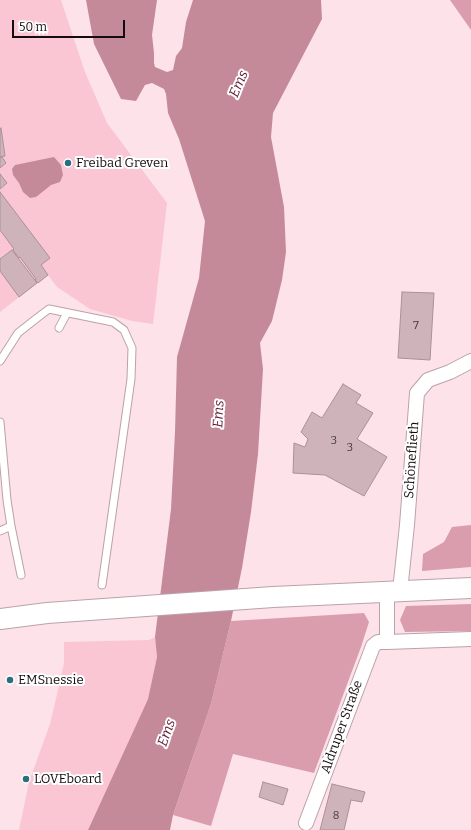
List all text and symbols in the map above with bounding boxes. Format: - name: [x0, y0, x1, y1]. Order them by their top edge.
- scale bar: [14, 12, 127, 38]
- text: 50 m: [19, 20, 47, 34]
- water label: Ems: [226, 68, 252, 100]
- place label: Freibad Greven: [76, 155, 168, 171]
- marker: Freibad Greven: [63, 158, 73, 168]
- house number: 7: [413, 319, 419, 333]
- water label: Ems: [210, 400, 228, 428]
- street label: Schöneflieth: [402, 421, 422, 499]
- house number: 3: [331, 434, 337, 448]
- house number: 3: [347, 441, 353, 455]
- place label: EMSnessie: [18, 672, 84, 688]
- marker: EMSnessie: [5, 675, 15, 685]
- street label: Aldruper Straße: [318, 678, 366, 776]
- water label: Ems: [154, 717, 180, 749]
- place label: LOVEboard: [34, 771, 102, 787]
- marker: LOVEboard: [21, 774, 31, 784]
- house number: 8: [333, 809, 339, 823]

